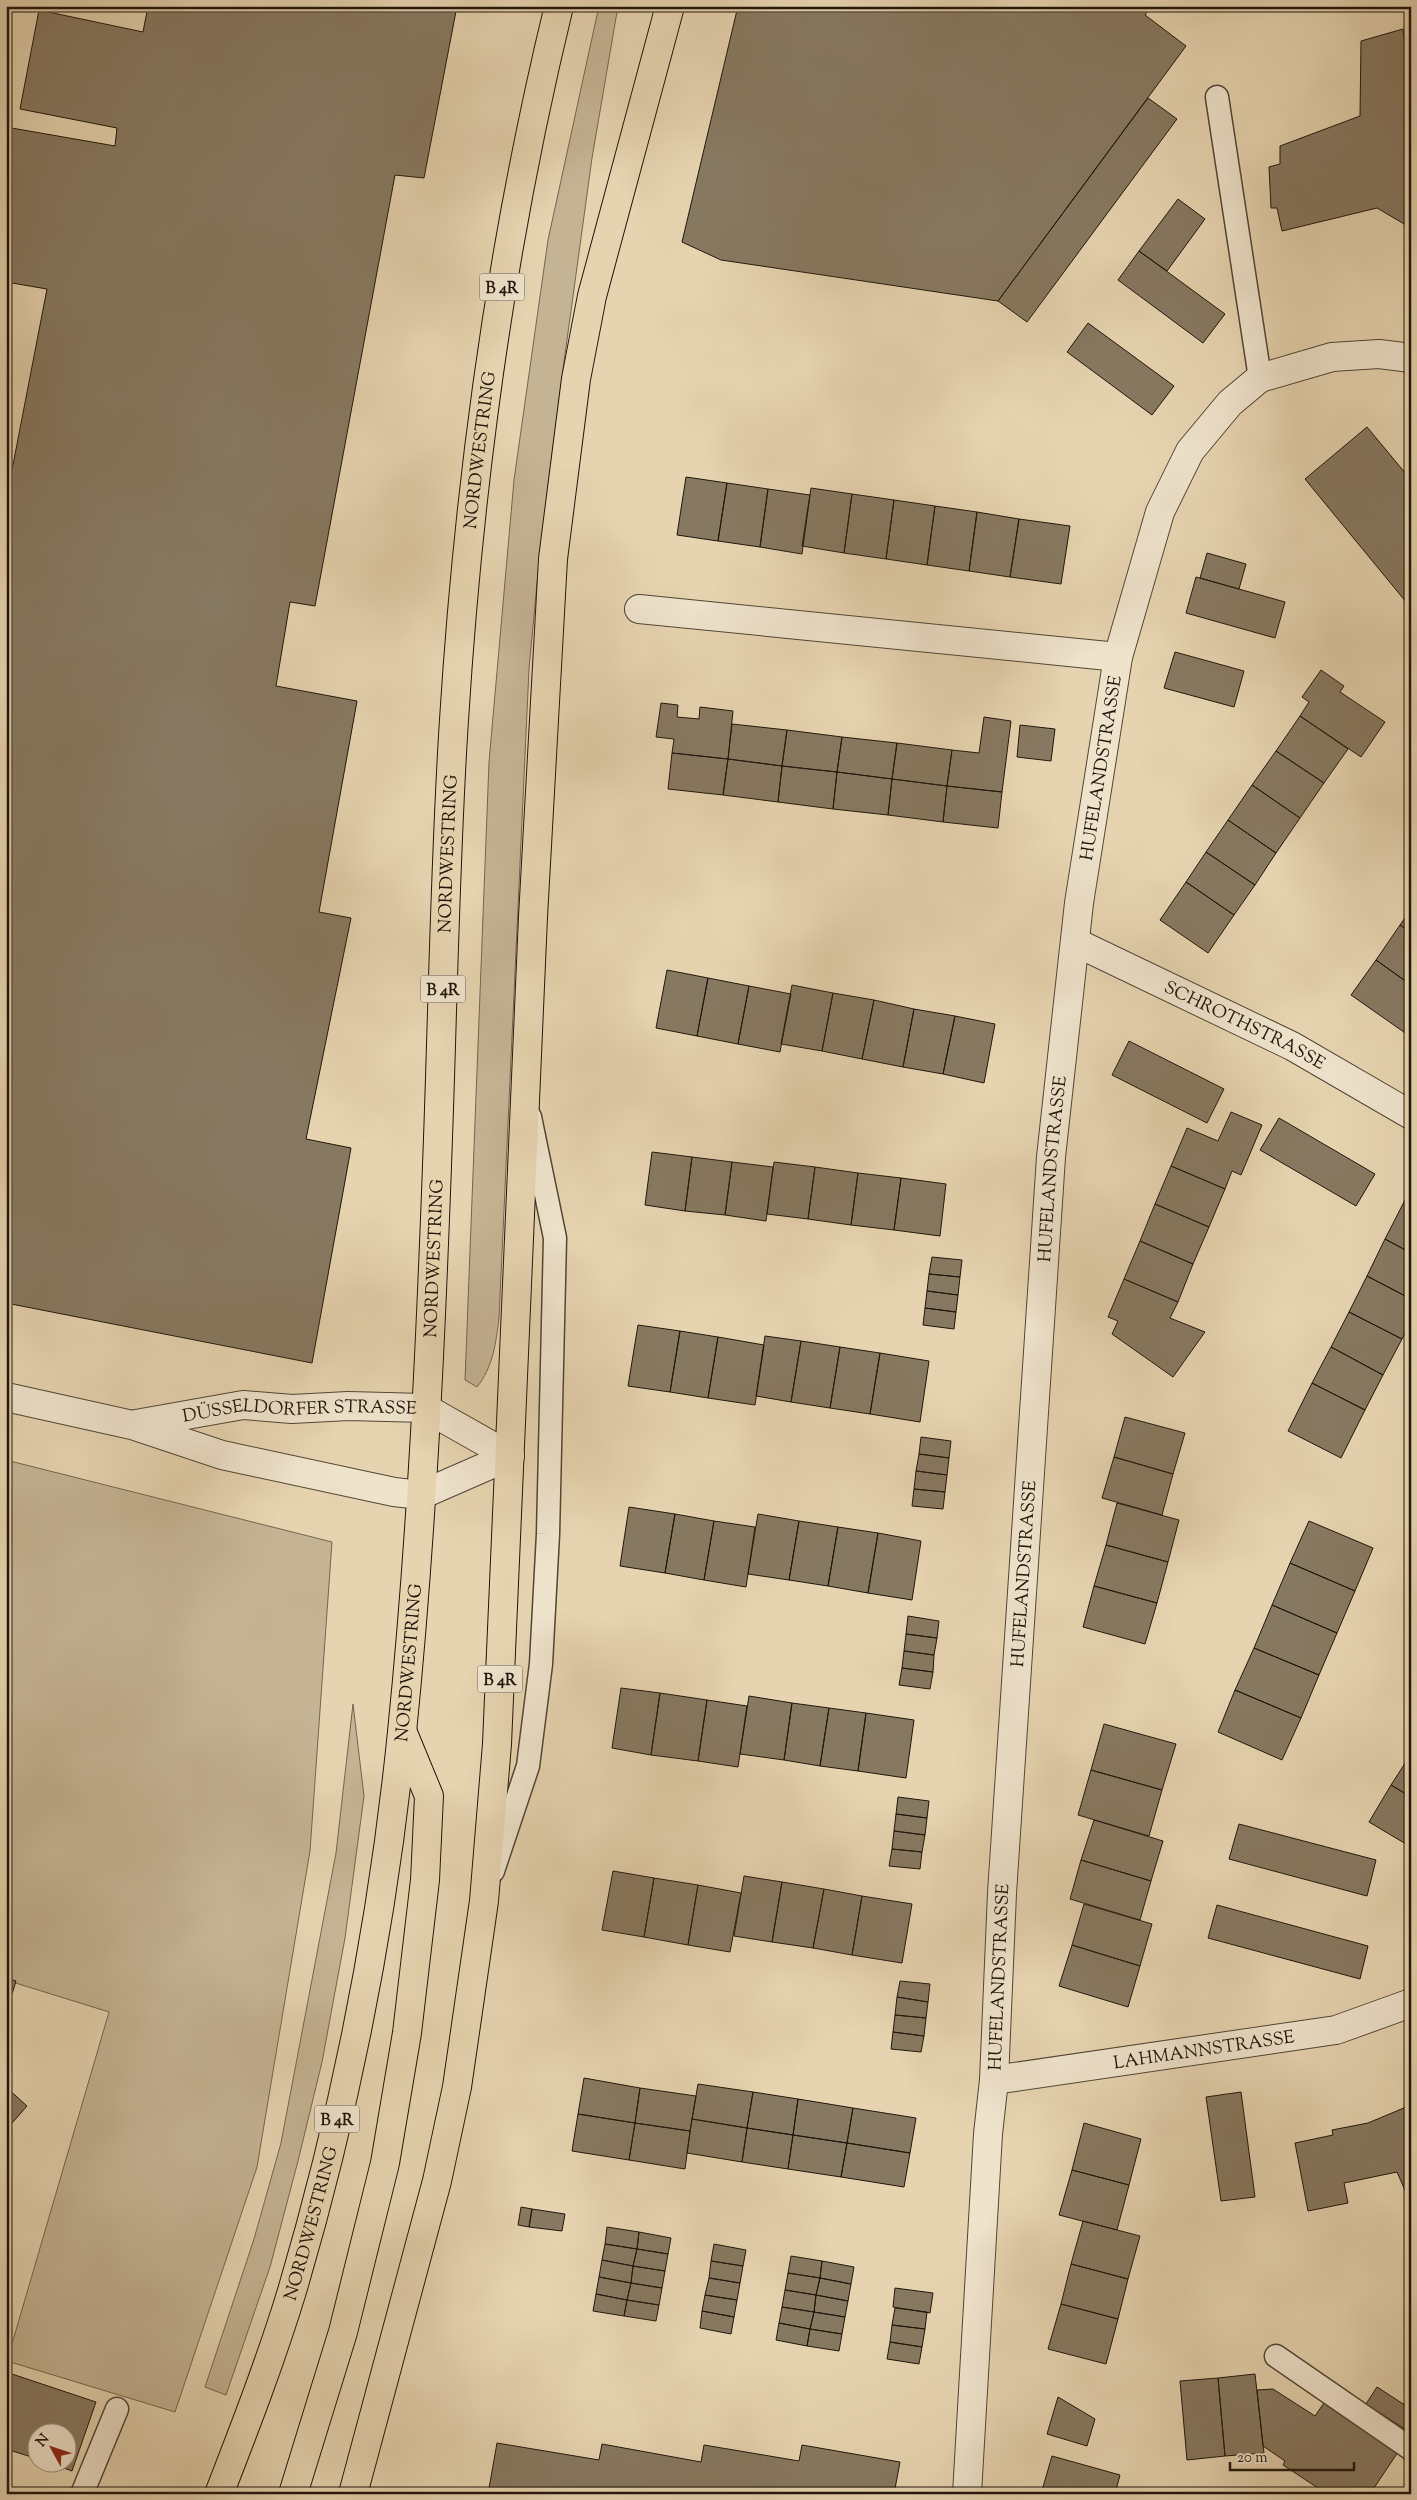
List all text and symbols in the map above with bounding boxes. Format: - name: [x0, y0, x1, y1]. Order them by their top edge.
- road number: B 4R: [480, 274, 524, 300]
- street label: NORDWESTRING: [459, 370, 504, 530]
- street label: HUFELANDSTRASSE: [1075, 674, 1130, 863]
- street label: NORDWESTRING: [433, 774, 466, 933]
- street label: SCHROTHSTRASSE: [1159, 975, 1330, 1078]
- road number: B 4R: [420, 976, 466, 1002]
- street label: HUFELANDSTRASSE: [1033, 1074, 1075, 1263]
- street label: NORDWESTRING: [419, 1178, 452, 1338]
- street label: DÜSSELDORFER STRASSE: [181, 1394, 417, 1430]
- street label: HUFELANDSTRASSE: [1006, 1480, 1044, 1668]
- street label: NORDWESTRING: [390, 1582, 430, 1743]
- road number: B 4R: [478, 1666, 522, 1692]
- street label: HUFELANDSTRASSE: [983, 1883, 1018, 2071]
- street label: LAHMANNSTRASSE: [1112, 2025, 1296, 2077]
- road number: B 4R: [314, 2106, 360, 2132]
- street label: NORDWESTRING: [279, 2144, 346, 2304]
- north arrow: [28, 2422, 78, 2472]
- text: N: [32, 2430, 55, 2452]
- scale bar: [1230, 2440, 1353, 2472]
- text: 20 m: [1237, 2448, 1268, 2469]

